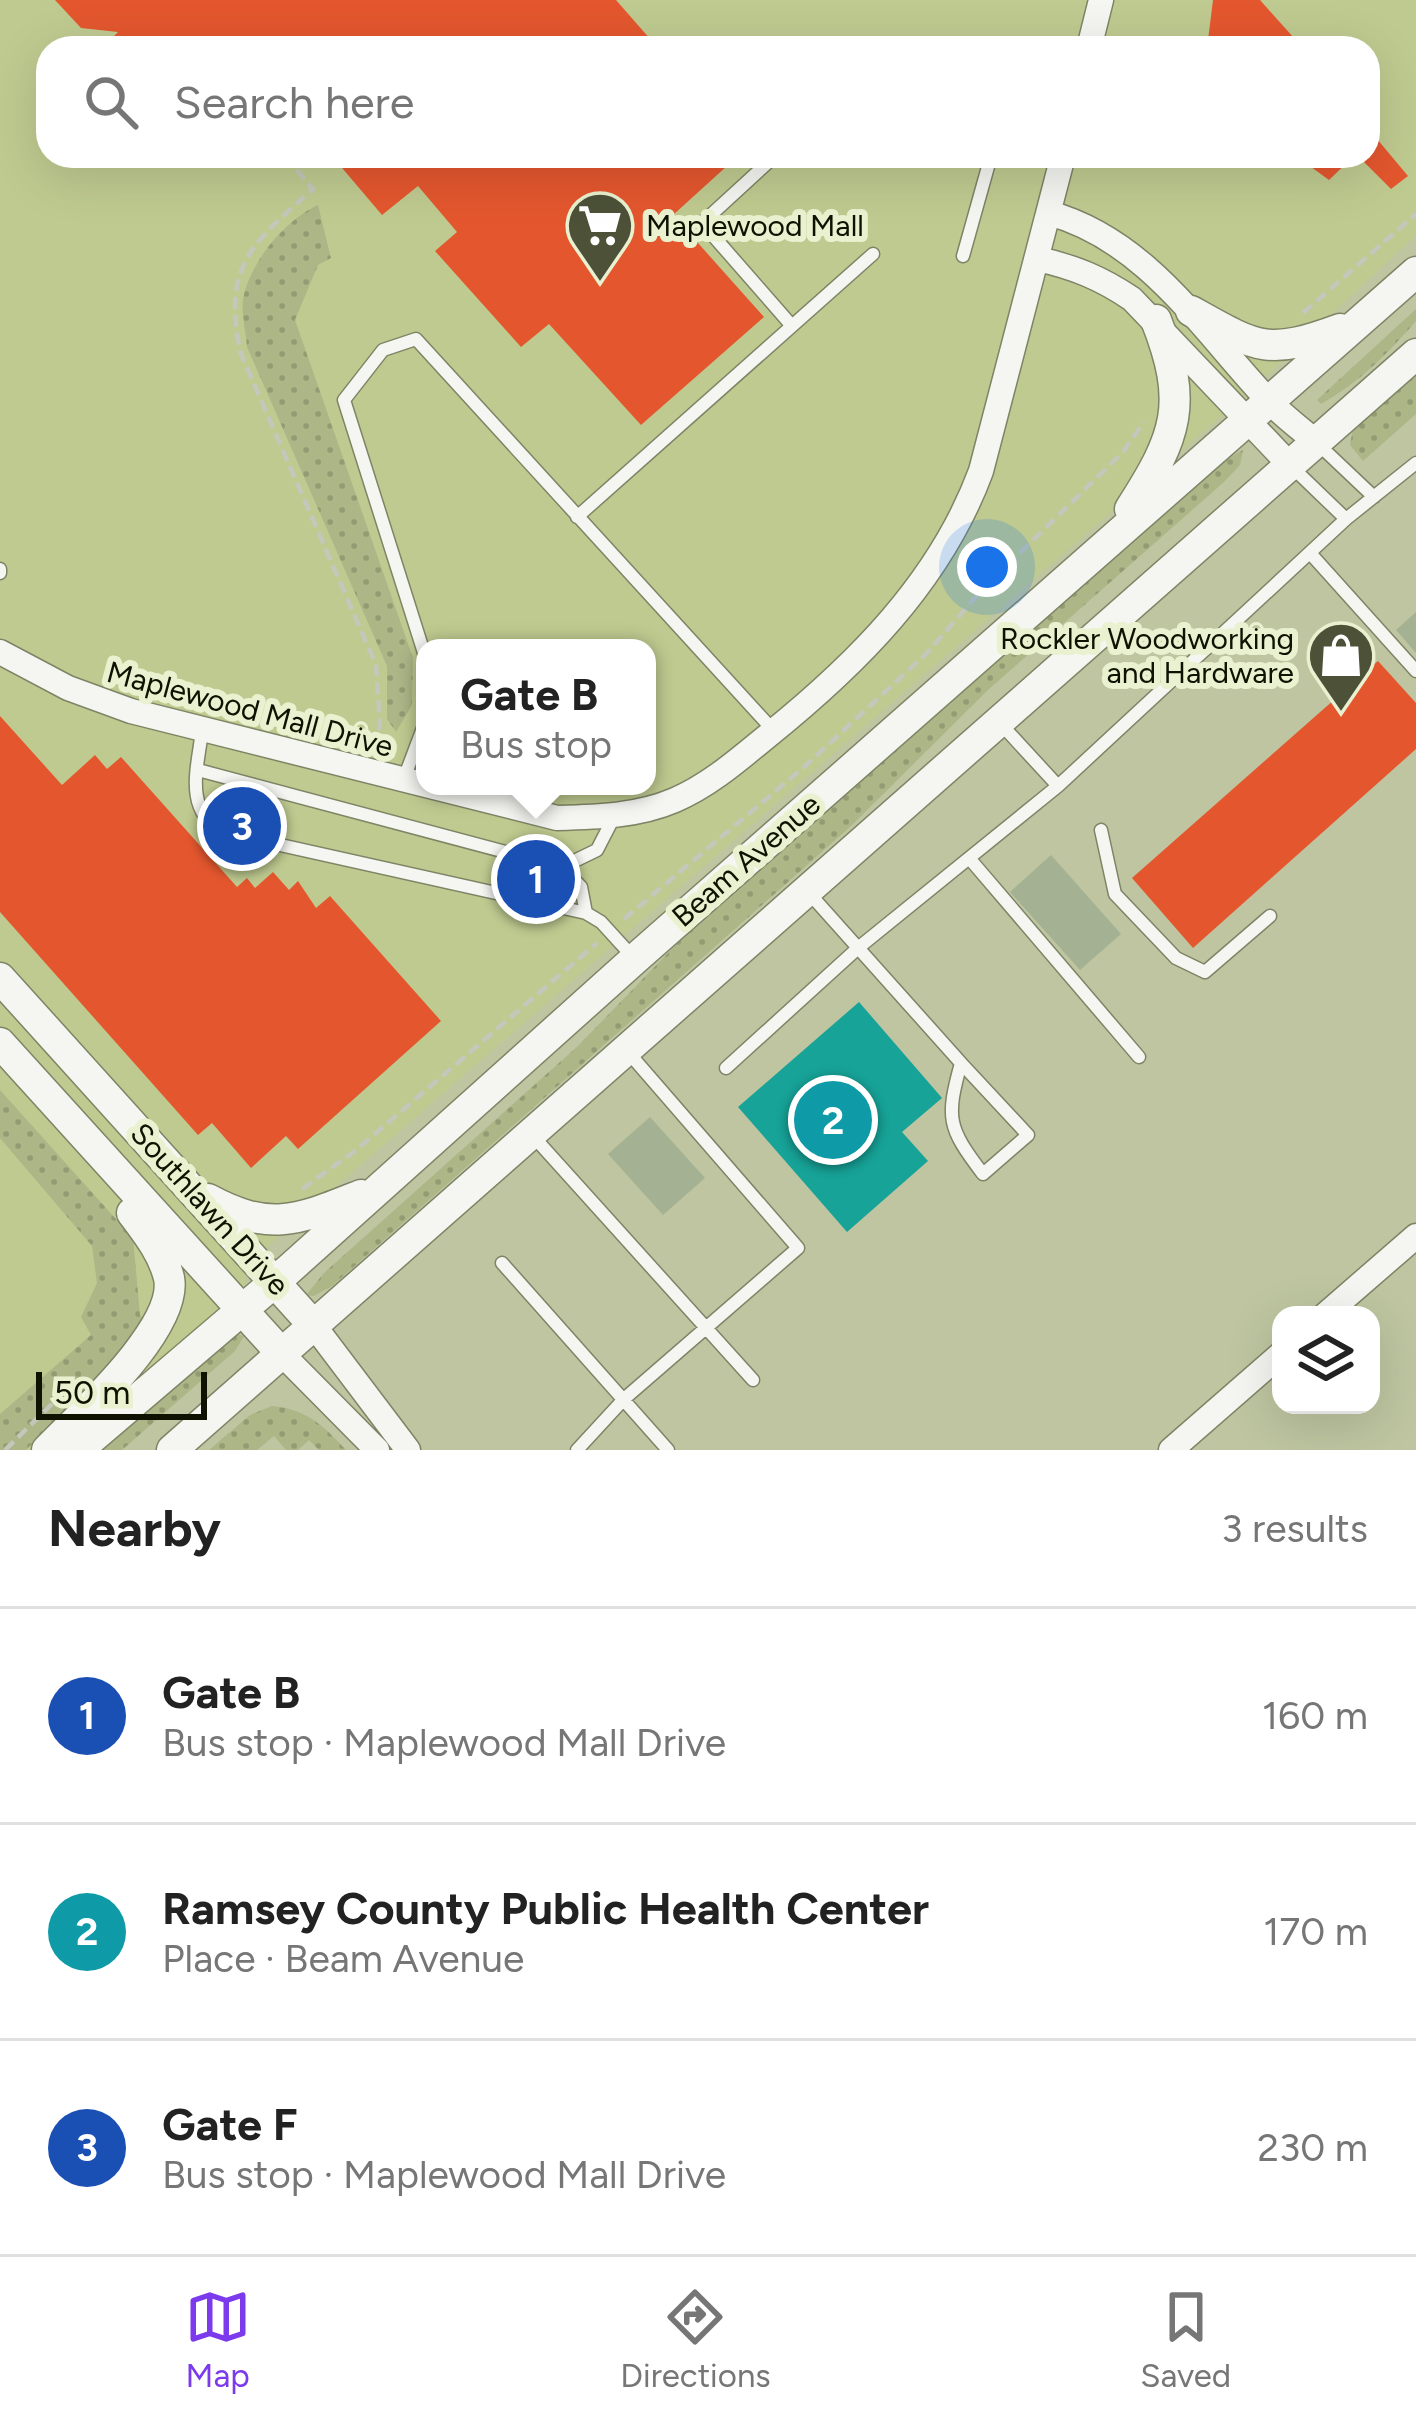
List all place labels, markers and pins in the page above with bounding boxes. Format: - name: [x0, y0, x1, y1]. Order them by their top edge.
- supermarket icon: Maplewood Mall: [565, 190, 635, 284]
- place label: Maplewood Mall: [646, 207, 864, 244]
- place label: Rockler Woodworking and Hardware: [1000, 620, 1294, 691]
- shop icon: Rockler Woodworking and Hardware: [1306, 620, 1376, 714]
- pin: 3: [203, 781, 281, 871]
- pin: 1: [497, 834, 575, 924]
- pin: 2: [794, 1075, 872, 1165]

